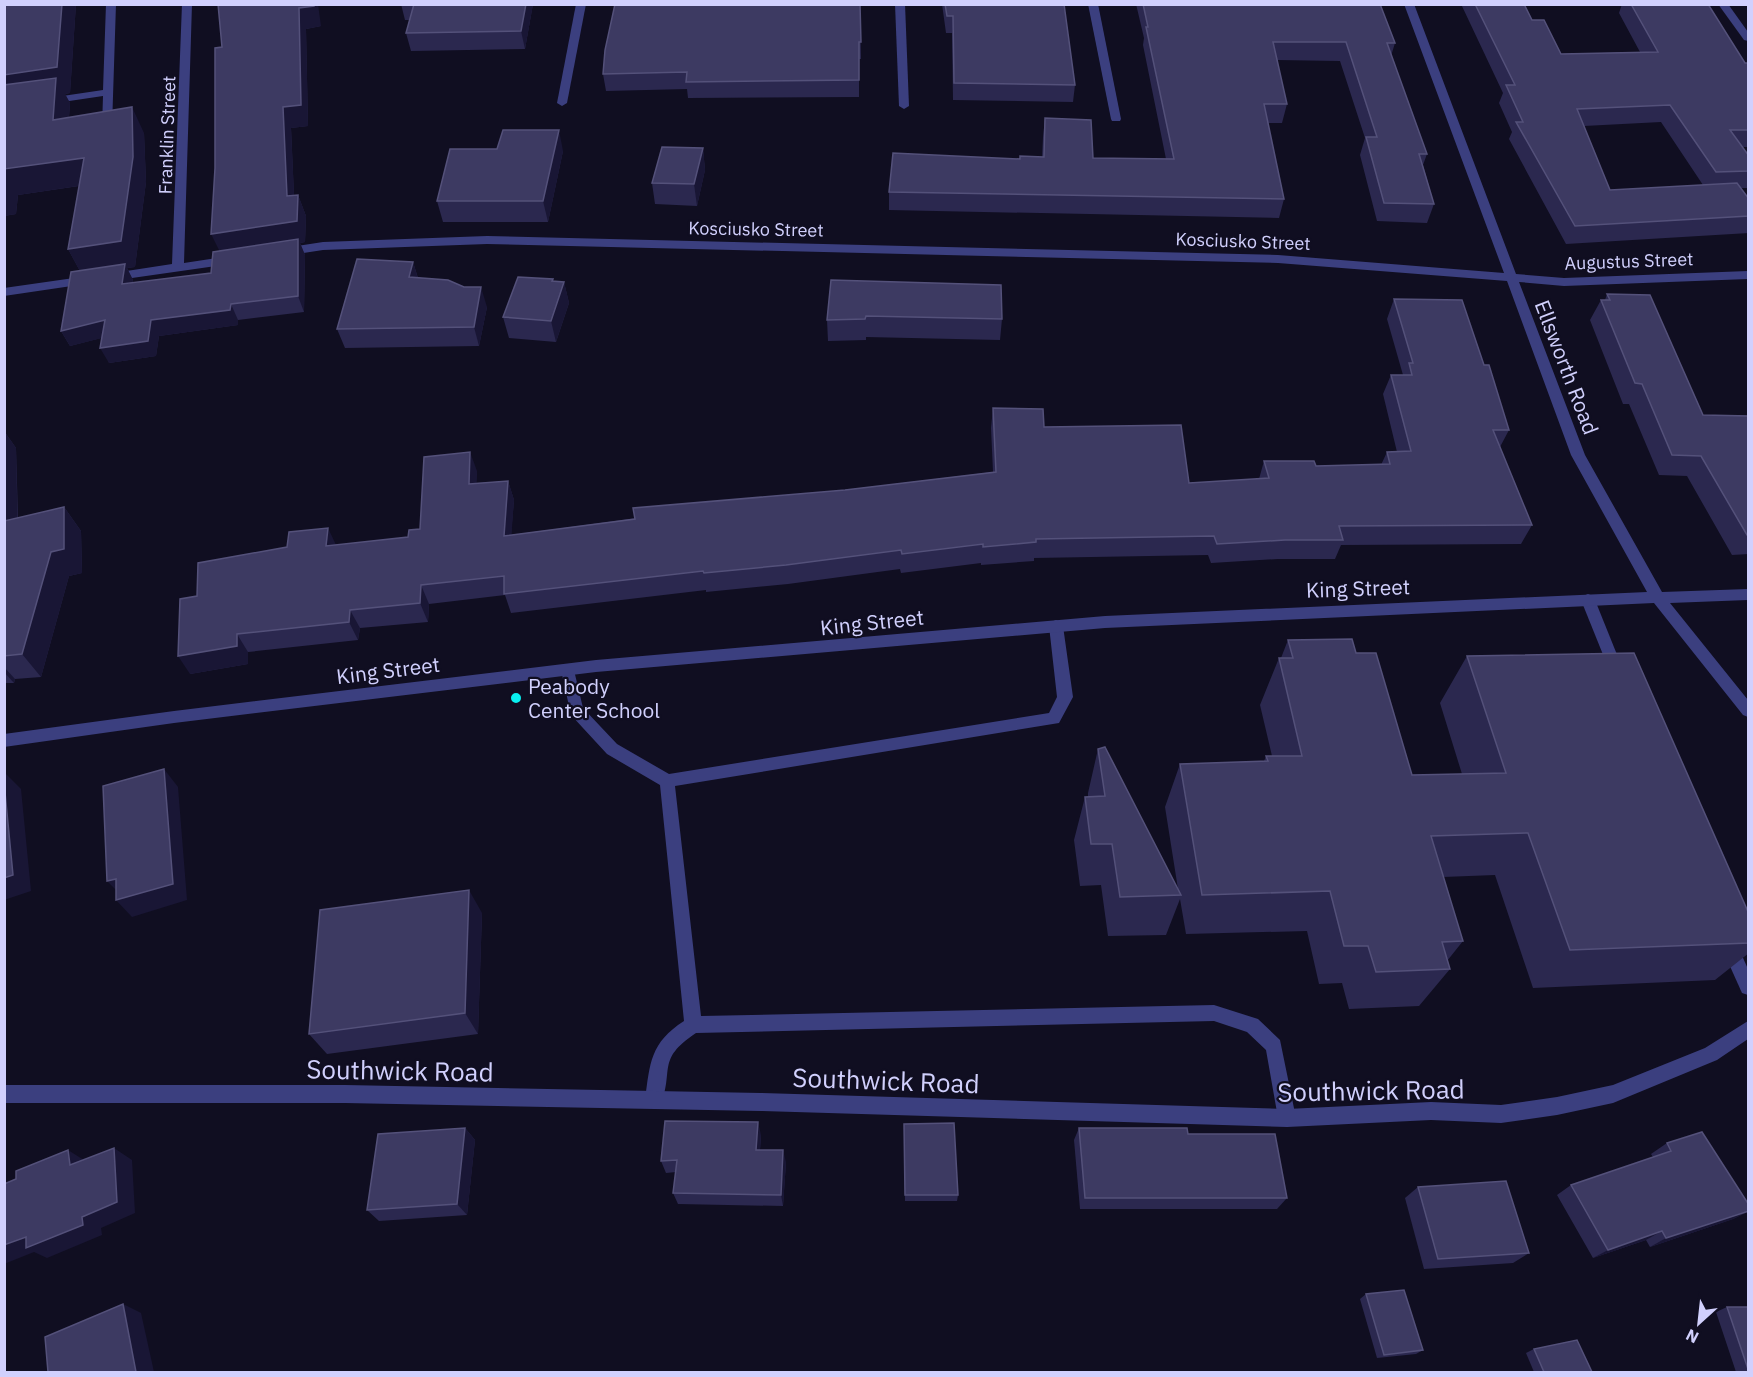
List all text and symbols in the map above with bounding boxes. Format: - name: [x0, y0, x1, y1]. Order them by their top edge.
- street label: Franklin Street: [153, 75, 181, 195]
- street label: Kosciusko Street: [688, 216, 824, 242]
- street label: Kosciusko Street: [1175, 227, 1311, 255]
- street label: Augustus Street: [1564, 247, 1694, 275]
- street label: Ellsworth Road: [1529, 296, 1605, 438]
- street label: King Street: [1305, 572, 1411, 604]
- street label: King Street: [819, 603, 925, 641]
- street label: King Street: [335, 650, 441, 690]
- place label: Peabody Center School: [528, 672, 660, 724]
- marker: Peabody Center School: [509, 691, 523, 705]
- street label: Southwick Road: [306, 1051, 494, 1089]
- street label: Southwick Road: [792, 1060, 980, 1100]
- street label: Southwick Road: [1277, 1071, 1465, 1109]
- north arrow: [1669, 1293, 1729, 1353]
- text: N: [1682, 1325, 1702, 1348]

